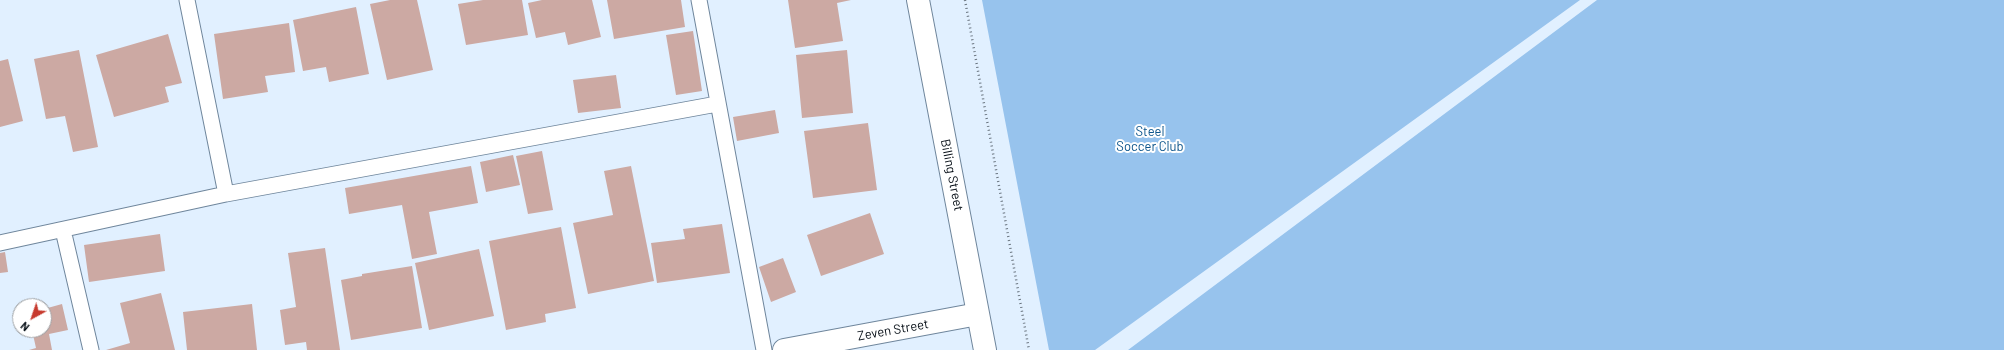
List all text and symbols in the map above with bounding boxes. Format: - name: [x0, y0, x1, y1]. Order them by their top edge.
- park label: Steel Soccer Club: [1116, 124, 1184, 155]
- street label: Billing Street: [937, 138, 967, 212]
- north arrow: [12, 298, 52, 338]
- street label: Zeven Street: [856, 316, 930, 344]
- text: N: [18, 319, 32, 334]

